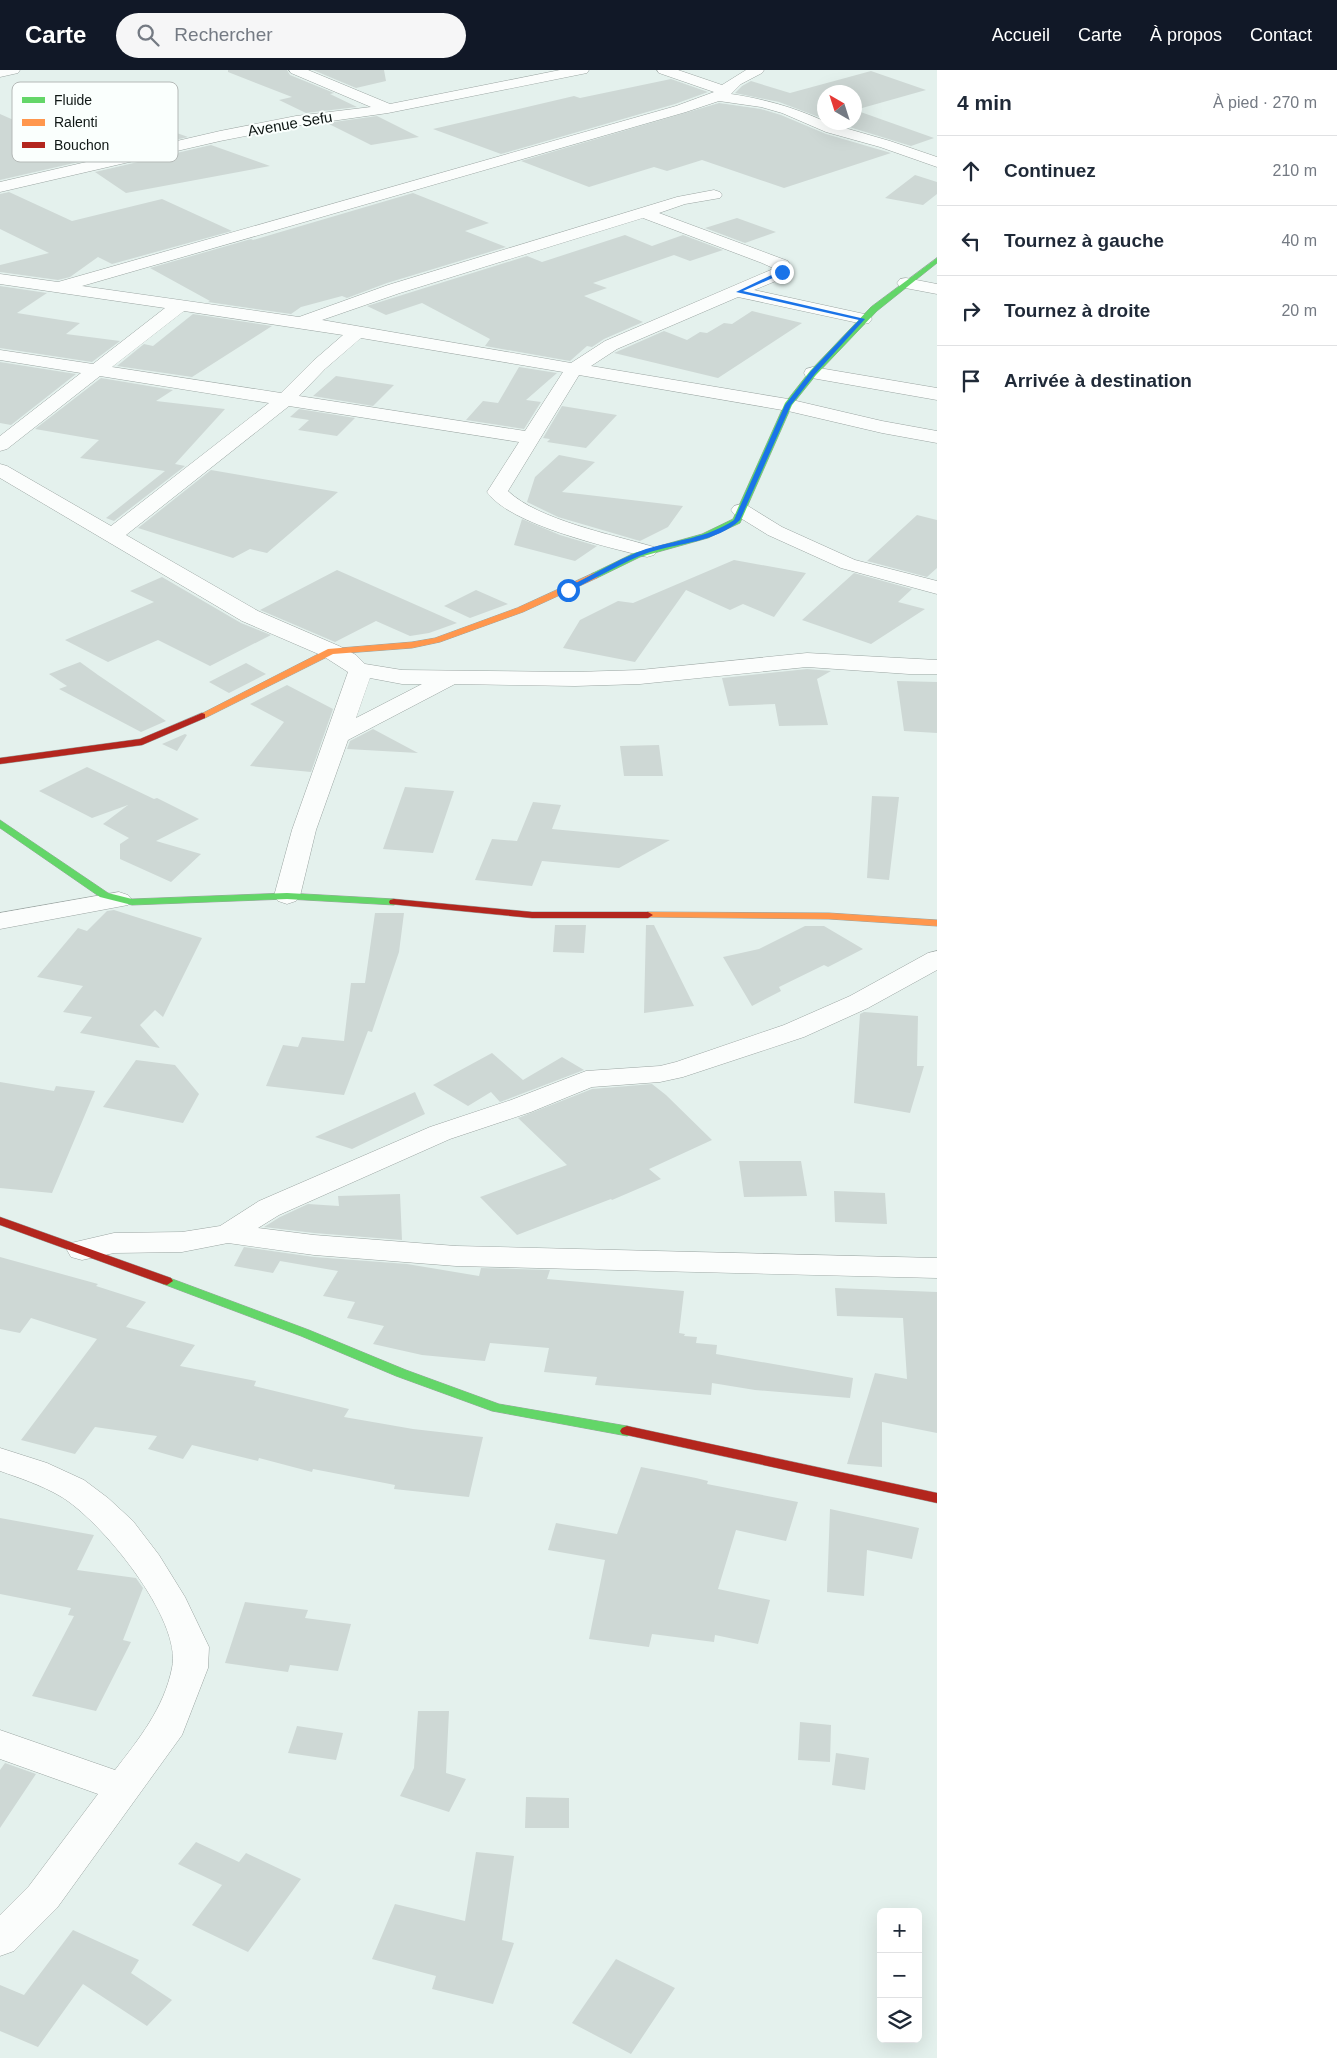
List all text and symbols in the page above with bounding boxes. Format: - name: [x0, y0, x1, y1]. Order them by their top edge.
- search box: [116, 13, 466, 58]
- text: Carte: [25, 21, 86, 48]
- icon: search: [134, 21, 162, 49]
- text: Rechercher: [174, 24, 273, 45]
- text: Accueil: [992, 25, 1050, 45]
- text: Carte: [1078, 25, 1122, 45]
- text: À propos: [1150, 25, 1222, 45]
- text: Contact: [1250, 25, 1312, 45]
- legend: [12, 82, 178, 162]
- north arrow: [817, 85, 862, 130]
- text: 4 min: [957, 91, 1012, 114]
- text: Fluide: [54, 92, 92, 108]
- text: À pied · 270 m: [1213, 94, 1317, 111]
- street label: Avenue Sefu: [246, 108, 334, 139]
- text: Ralenti: [54, 114, 98, 130]
- text: Bouchon: [54, 137, 109, 153]
- icon: ahead: [957, 157, 985, 185]
- text: Continuez: [1004, 160, 1096, 181]
- text: 210 m: [1273, 162, 1317, 179]
- icon: left: [957, 227, 985, 255]
- text: Tournez à gauche: [1004, 230, 1164, 251]
- text: 40 m: [1281, 232, 1317, 249]
- route end: [771, 261, 794, 284]
- icon: right: [957, 297, 985, 325]
- text: Tournez à droite: [1004, 300, 1150, 321]
- text: 20 m: [1281, 302, 1317, 319]
- icon: arrive: [957, 367, 985, 395]
- text: Arrivée à destination: [1004, 370, 1192, 391]
- route start: [557, 579, 580, 602]
- map controls: [877, 1908, 922, 2043]
- button: +: [877, 1908, 922, 1953]
- button: −: [877, 1953, 922, 1998]
- button: layers: [877, 1998, 922, 2043]

